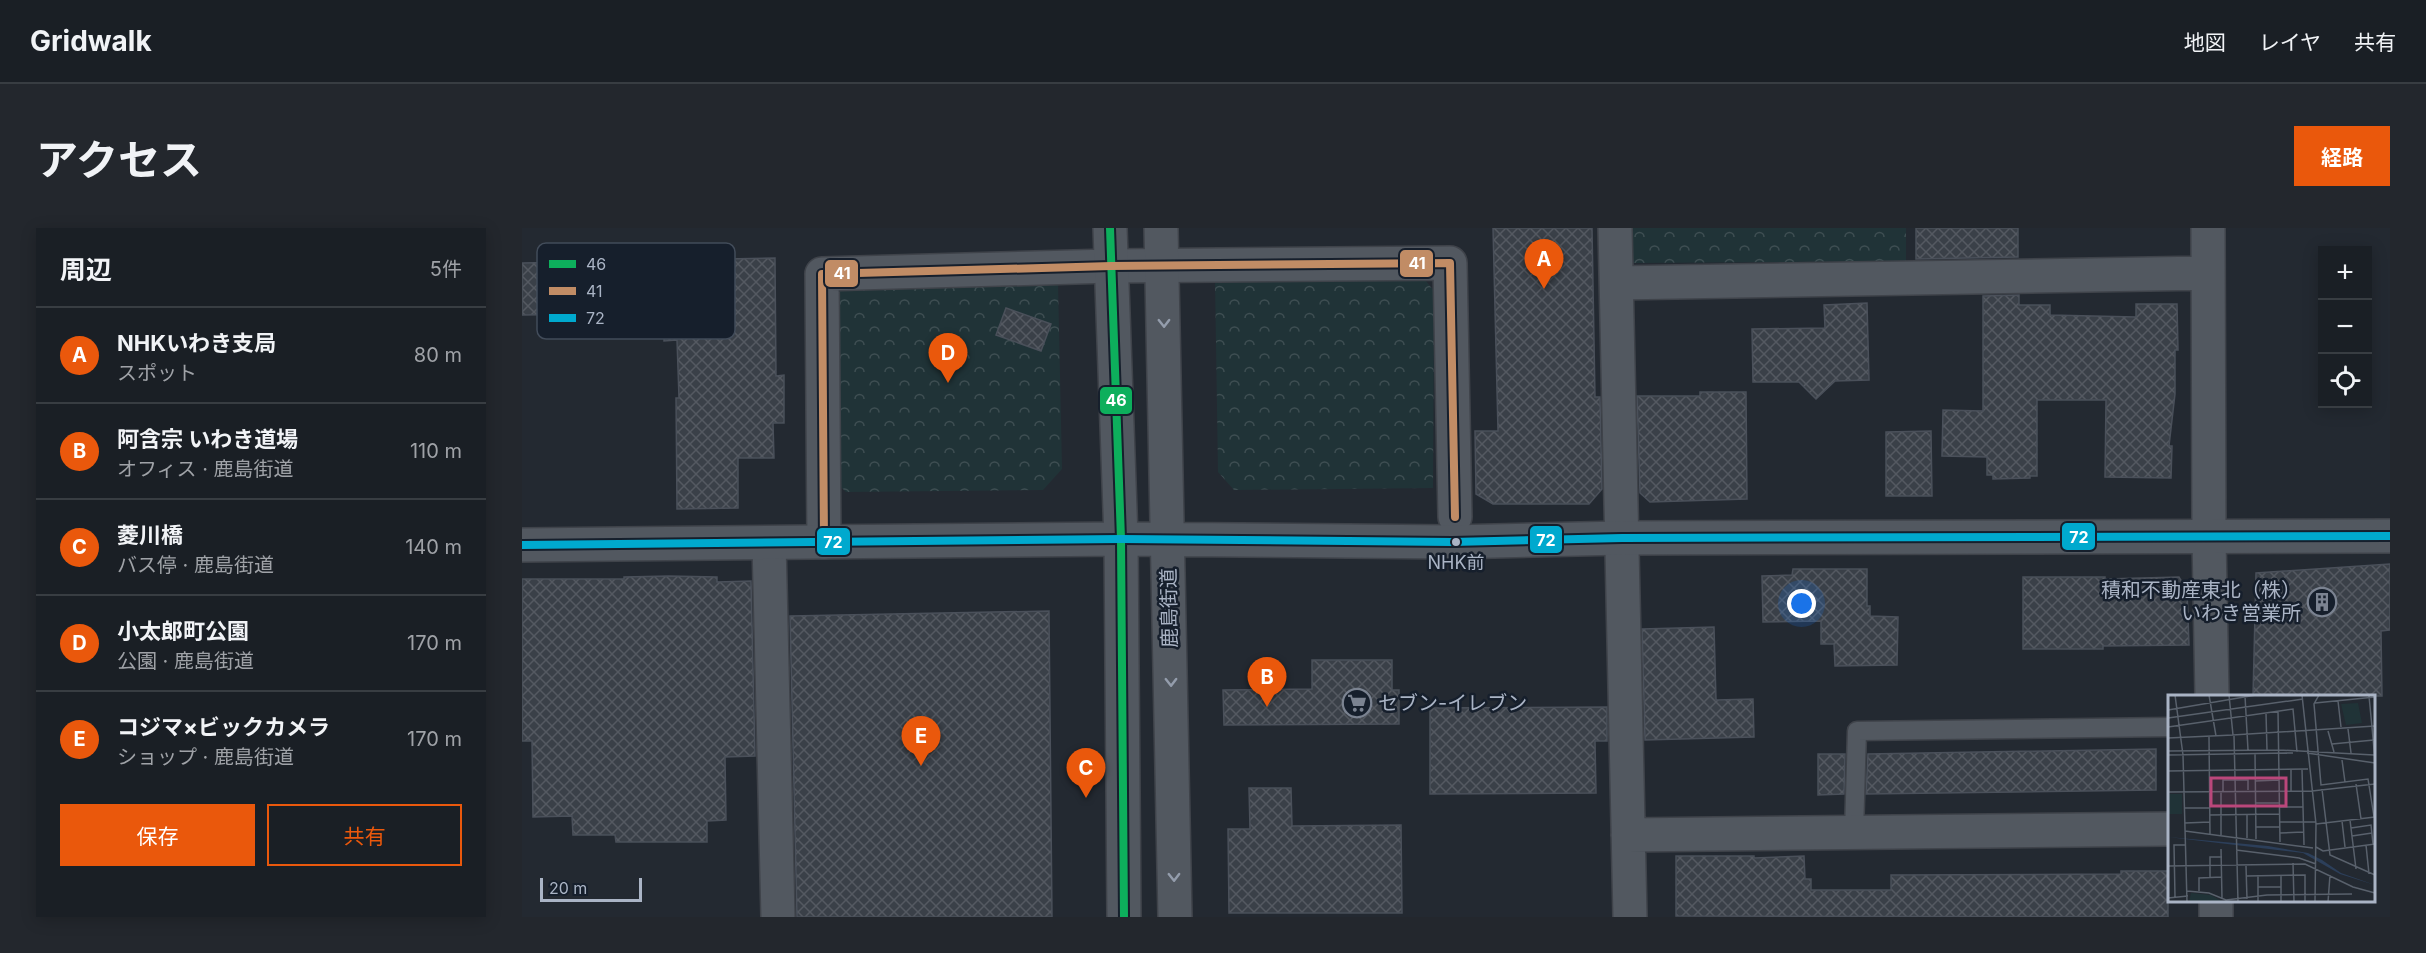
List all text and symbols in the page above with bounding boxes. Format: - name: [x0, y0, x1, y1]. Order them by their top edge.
- text: Gridwalk: [30, 24, 152, 58]
- text: 地図: [2184, 30, 2226, 55]
- text: レイヤ: [2259, 30, 2321, 55]
- text: 共有: [2354, 30, 2396, 55]
- button: 経路: [2294, 126, 2390, 186]
- text: アクセス: [36, 134, 202, 185]
- pin: A: [1524, 239, 1564, 289]
- legend: [537, 243, 735, 339]
- map controls: [2318, 246, 2372, 408]
- button: +: [2318, 246, 2372, 300]
- line badge: 41: [1399, 249, 1434, 278]
- text: 41: [1408, 253, 1426, 273]
- text: 周辺: [60, 254, 112, 285]
- text: 46: [586, 254, 606, 274]
- text: 5件: [430, 257, 462, 281]
- line badge: 41: [824, 259, 859, 288]
- text: 41: [833, 263, 851, 283]
- text: 41: [586, 281, 603, 301]
- button: −: [2318, 300, 2372, 354]
- text: 72: [586, 308, 605, 328]
- one-way arrow: [1158, 319, 1170, 328]
- text: NHKいわき支局: [117, 330, 276, 356]
- pin: D: [928, 334, 968, 383]
- text: A: [72, 343, 87, 367]
- text: 80 m: [414, 343, 462, 367]
- button: locate: [2318, 354, 2372, 408]
- text: スポット: [117, 361, 197, 385]
- line badge: 46: [1099, 386, 1133, 415]
- text: 46: [1105, 390, 1127, 410]
- text: 阿含宗 いわき道場: [117, 426, 298, 452]
- text: B: [73, 439, 86, 463]
- text: 110 m: [410, 439, 462, 463]
- text: オフィス · 鹿島街道: [117, 457, 294, 481]
- text: 菱川橋: [117, 522, 183, 548]
- line badge: 72: [2061, 522, 2096, 551]
- line badge: 72: [1529, 525, 1563, 554]
- line badge: 72: [816, 527, 851, 556]
- text: 72: [2069, 527, 2089, 547]
- text: 72: [1536, 530, 1556, 550]
- text: 72: [823, 532, 843, 552]
- text: C: [72, 535, 87, 559]
- text: 140 m: [405, 535, 462, 559]
- marker: NHK前: [1450, 536, 1462, 548]
- place label: NHK前: [1427, 552, 1485, 573]
- text: バス停 · 鹿島街道: [117, 553, 274, 577]
- street label: 鹿島街道: [1156, 568, 1182, 648]
- place label: 積和不動産東北（株） いわき営業所: [2101, 578, 2301, 625]
- building icon: 積和不動産東北（株） いわき営業所: [2306, 586, 2338, 618]
- your location: [1787, 589, 1816, 618]
- text: 小太郎町公園: [117, 618, 249, 644]
- text: D: [72, 631, 87, 655]
- text: 170 m: [407, 631, 462, 655]
- text: 公園 · 鹿島街道: [117, 649, 254, 673]
- pin: B: [1248, 658, 1286, 707]
- one-way arrow: [1165, 677, 1177, 686]
- supermarket icon: セブン-イレブン: [1341, 687, 1373, 719]
- place label: セブン-イレブン: [1378, 691, 1527, 715]
- inset map: [2168, 695, 2375, 902]
- text: コジマ×ビックカメラ: [117, 714, 330, 740]
- pin: E: [902, 716, 940, 766]
- text: E: [73, 727, 86, 751]
- text: 170 m: [407, 727, 462, 751]
- text: ショップ · 鹿島街道: [117, 745, 294, 769]
- pin: C: [1066, 748, 1106, 798]
- button: 保存: [60, 804, 255, 866]
- button: 共有: [267, 804, 462, 866]
- one-way arrow: [1168, 872, 1180, 881]
- scale bar: [540, 875, 642, 902]
- text: 20 m: [549, 878, 587, 898]

